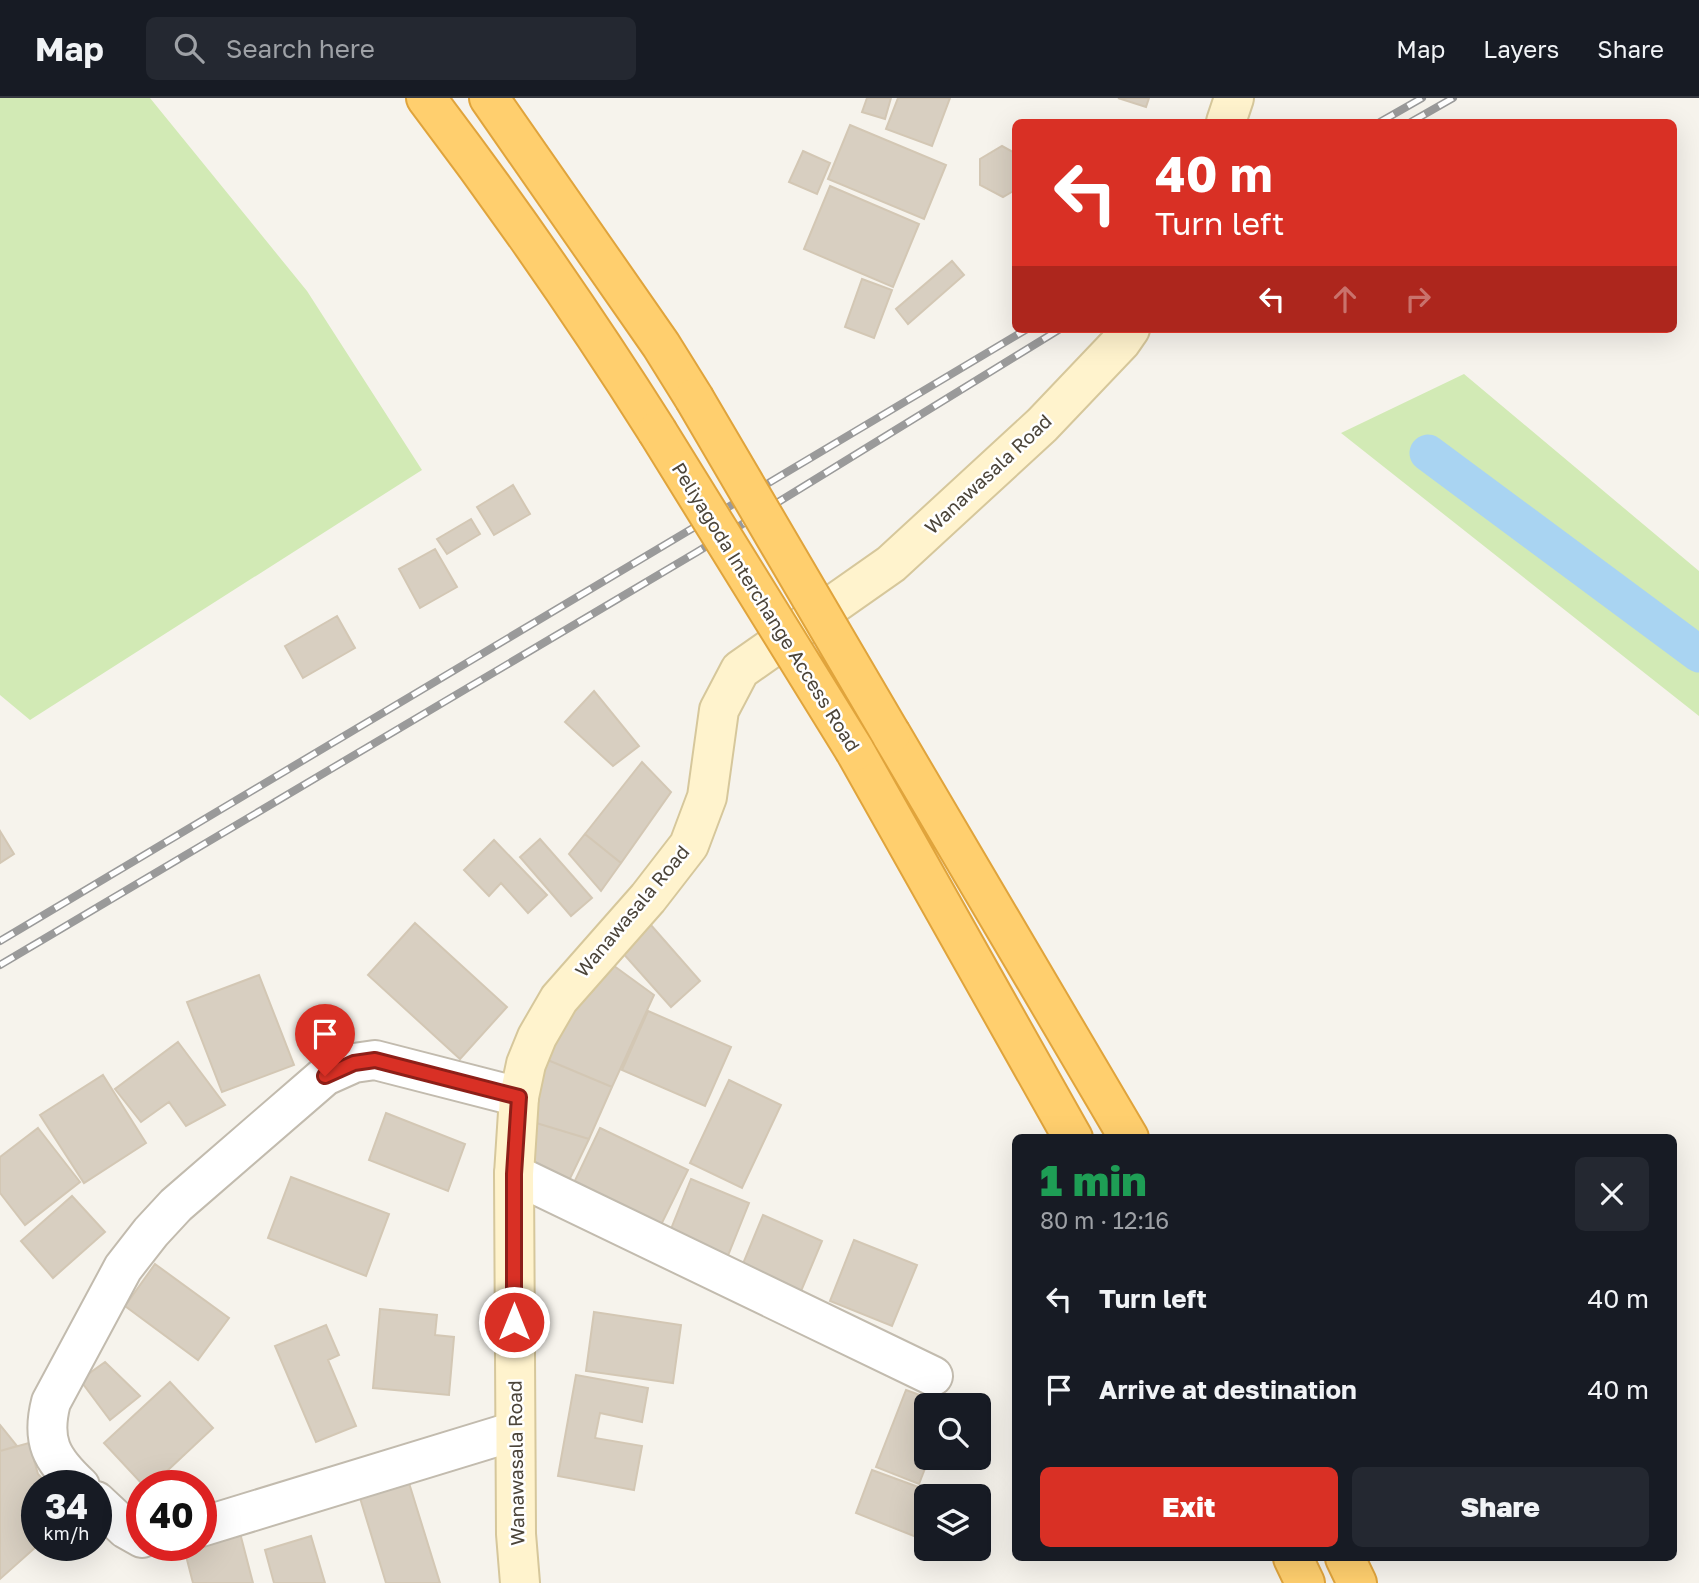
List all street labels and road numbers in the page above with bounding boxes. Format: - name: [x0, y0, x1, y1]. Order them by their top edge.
- street label: Wanawasala Road: [919, 409, 1056, 538]
- street label: Peliyagoda Interchange Access Road: [668, 458, 865, 755]
- street label: Wanawasala Road: [570, 840, 693, 981]
- street label: Wanawasala Road: [503, 1380, 528, 1546]

